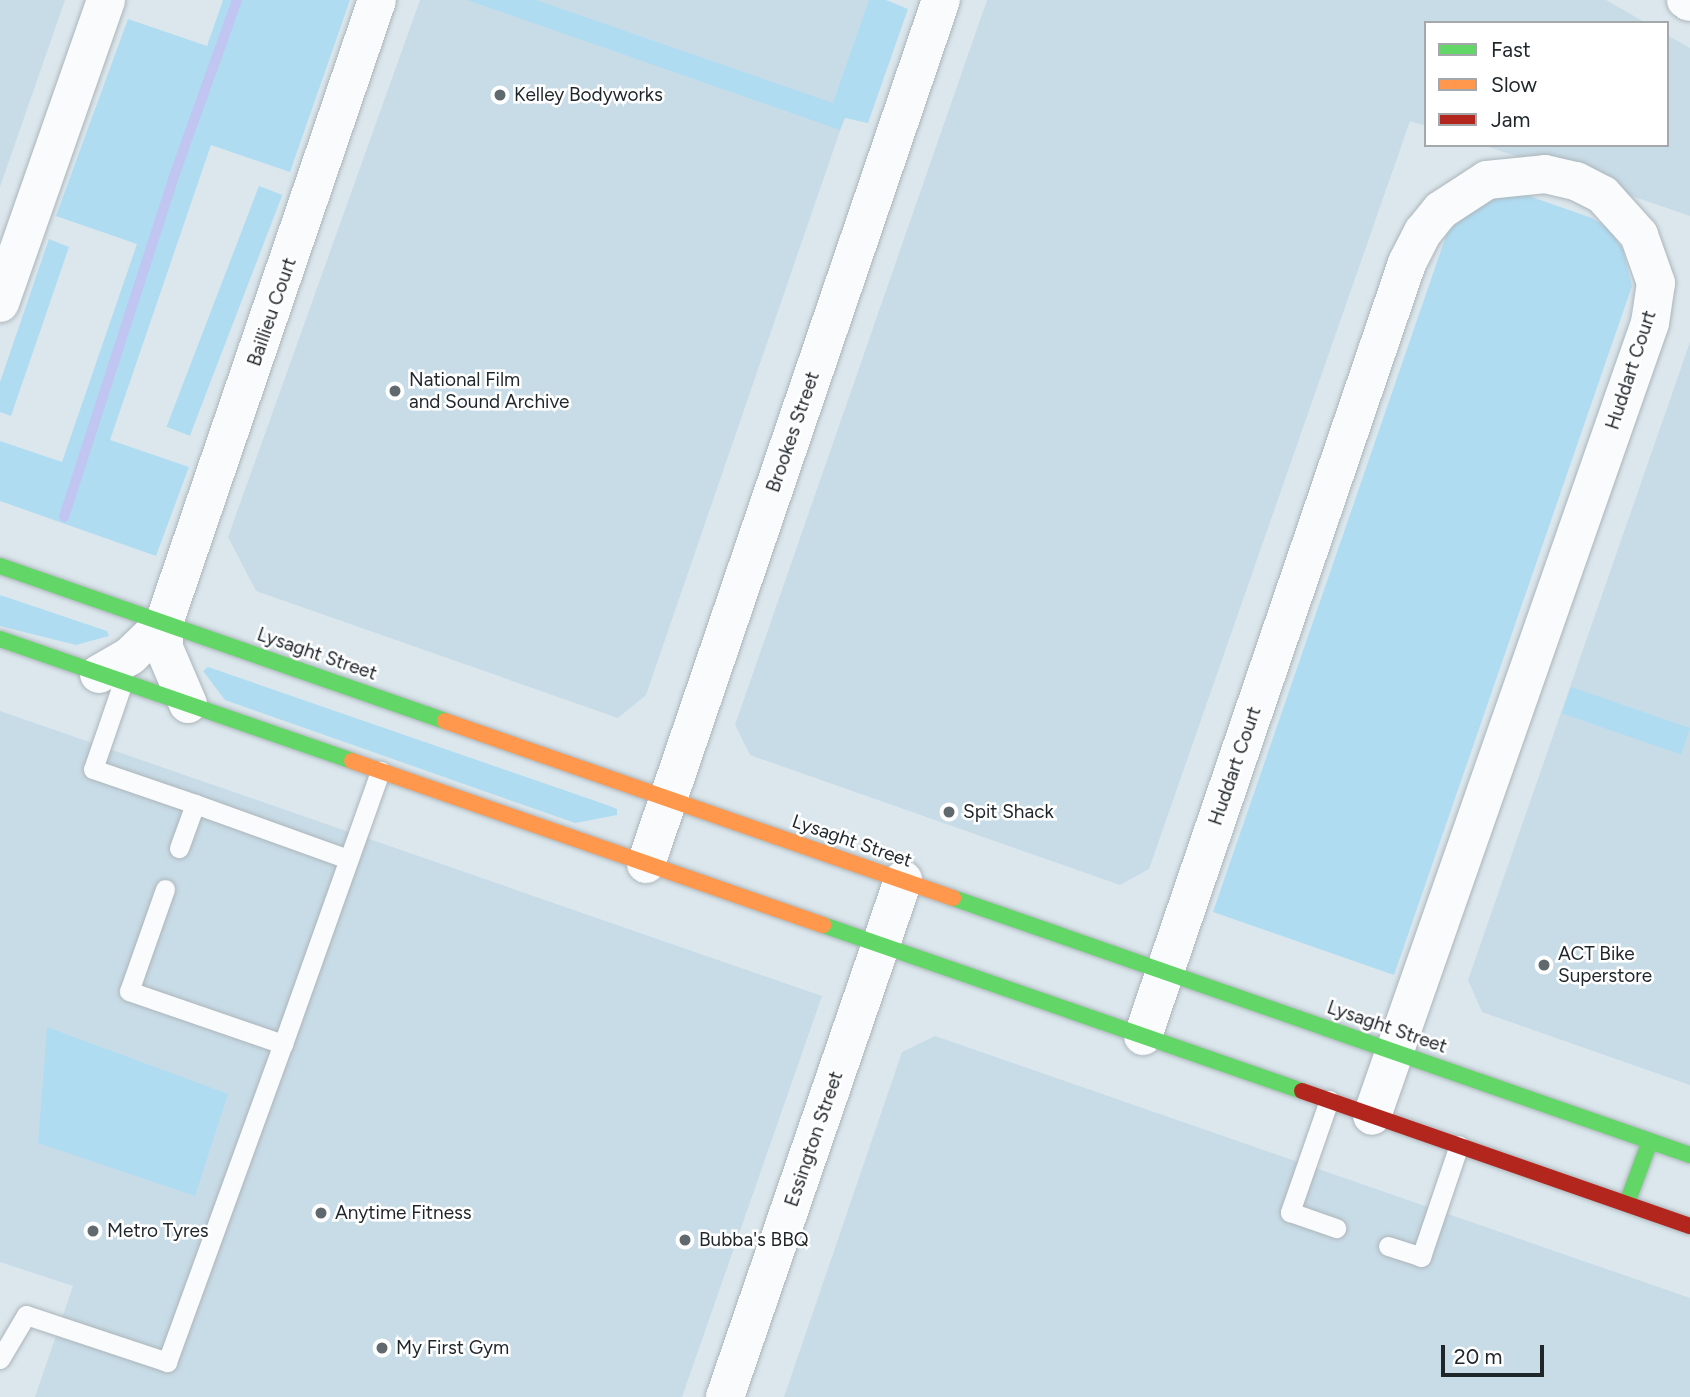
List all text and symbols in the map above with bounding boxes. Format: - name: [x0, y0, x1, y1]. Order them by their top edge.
- legend: [1424, 21, 1669, 147]
- text: Fast: [1491, 37, 1531, 62]
- text: Slow: [1491, 72, 1537, 97]
- place label: Kelley Bodyworks: [514, 84, 663, 106]
- marker: Kelley Bodyworks: [492, 87, 508, 103]
- text: Jam: [1491, 107, 1530, 132]
- street label: Baillieu Court: [243, 255, 301, 369]
- street label: Huddart Court: [1601, 307, 1661, 433]
- place label: National Film and Sound Archive: [409, 369, 569, 413]
- street label: Brookes Street: [762, 369, 824, 495]
- marker: National Film and Sound Archive: [387, 383, 403, 399]
- street label: Lysaght Street: [254, 623, 380, 685]
- street label: Huddart Court: [1204, 704, 1266, 828]
- place label: Spit Shack: [963, 801, 1054, 823]
- marker: Spit Shack: [941, 804, 957, 820]
- street label: Lysaght Street: [789, 810, 915, 872]
- place label: ACT Bike Superstore: [1558, 943, 1652, 987]
- marker: ACT Bike Superstore: [1536, 957, 1552, 973]
- street label: Lysaght Street: [1324, 996, 1450, 1058]
- street label: Essington Street: [780, 1068, 848, 1210]
- place label: Anytime Fitness: [335, 1202, 472, 1224]
- marker: Anytime Fitness: [313, 1205, 329, 1221]
- place label: Metro Tyres: [107, 1220, 209, 1242]
- marker: Metro Tyres: [85, 1223, 101, 1239]
- place label: Bubba's BBQ: [699, 1229, 809, 1251]
- marker: Bubba's BBQ: [677, 1232, 693, 1248]
- scale bar: [1445, 1330, 1548, 1374]
- place label: My First Gym: [396, 1337, 509, 1359]
- marker: My First Gym: [374, 1340, 390, 1356]
- text: 20 m: [1454, 1344, 1502, 1369]

